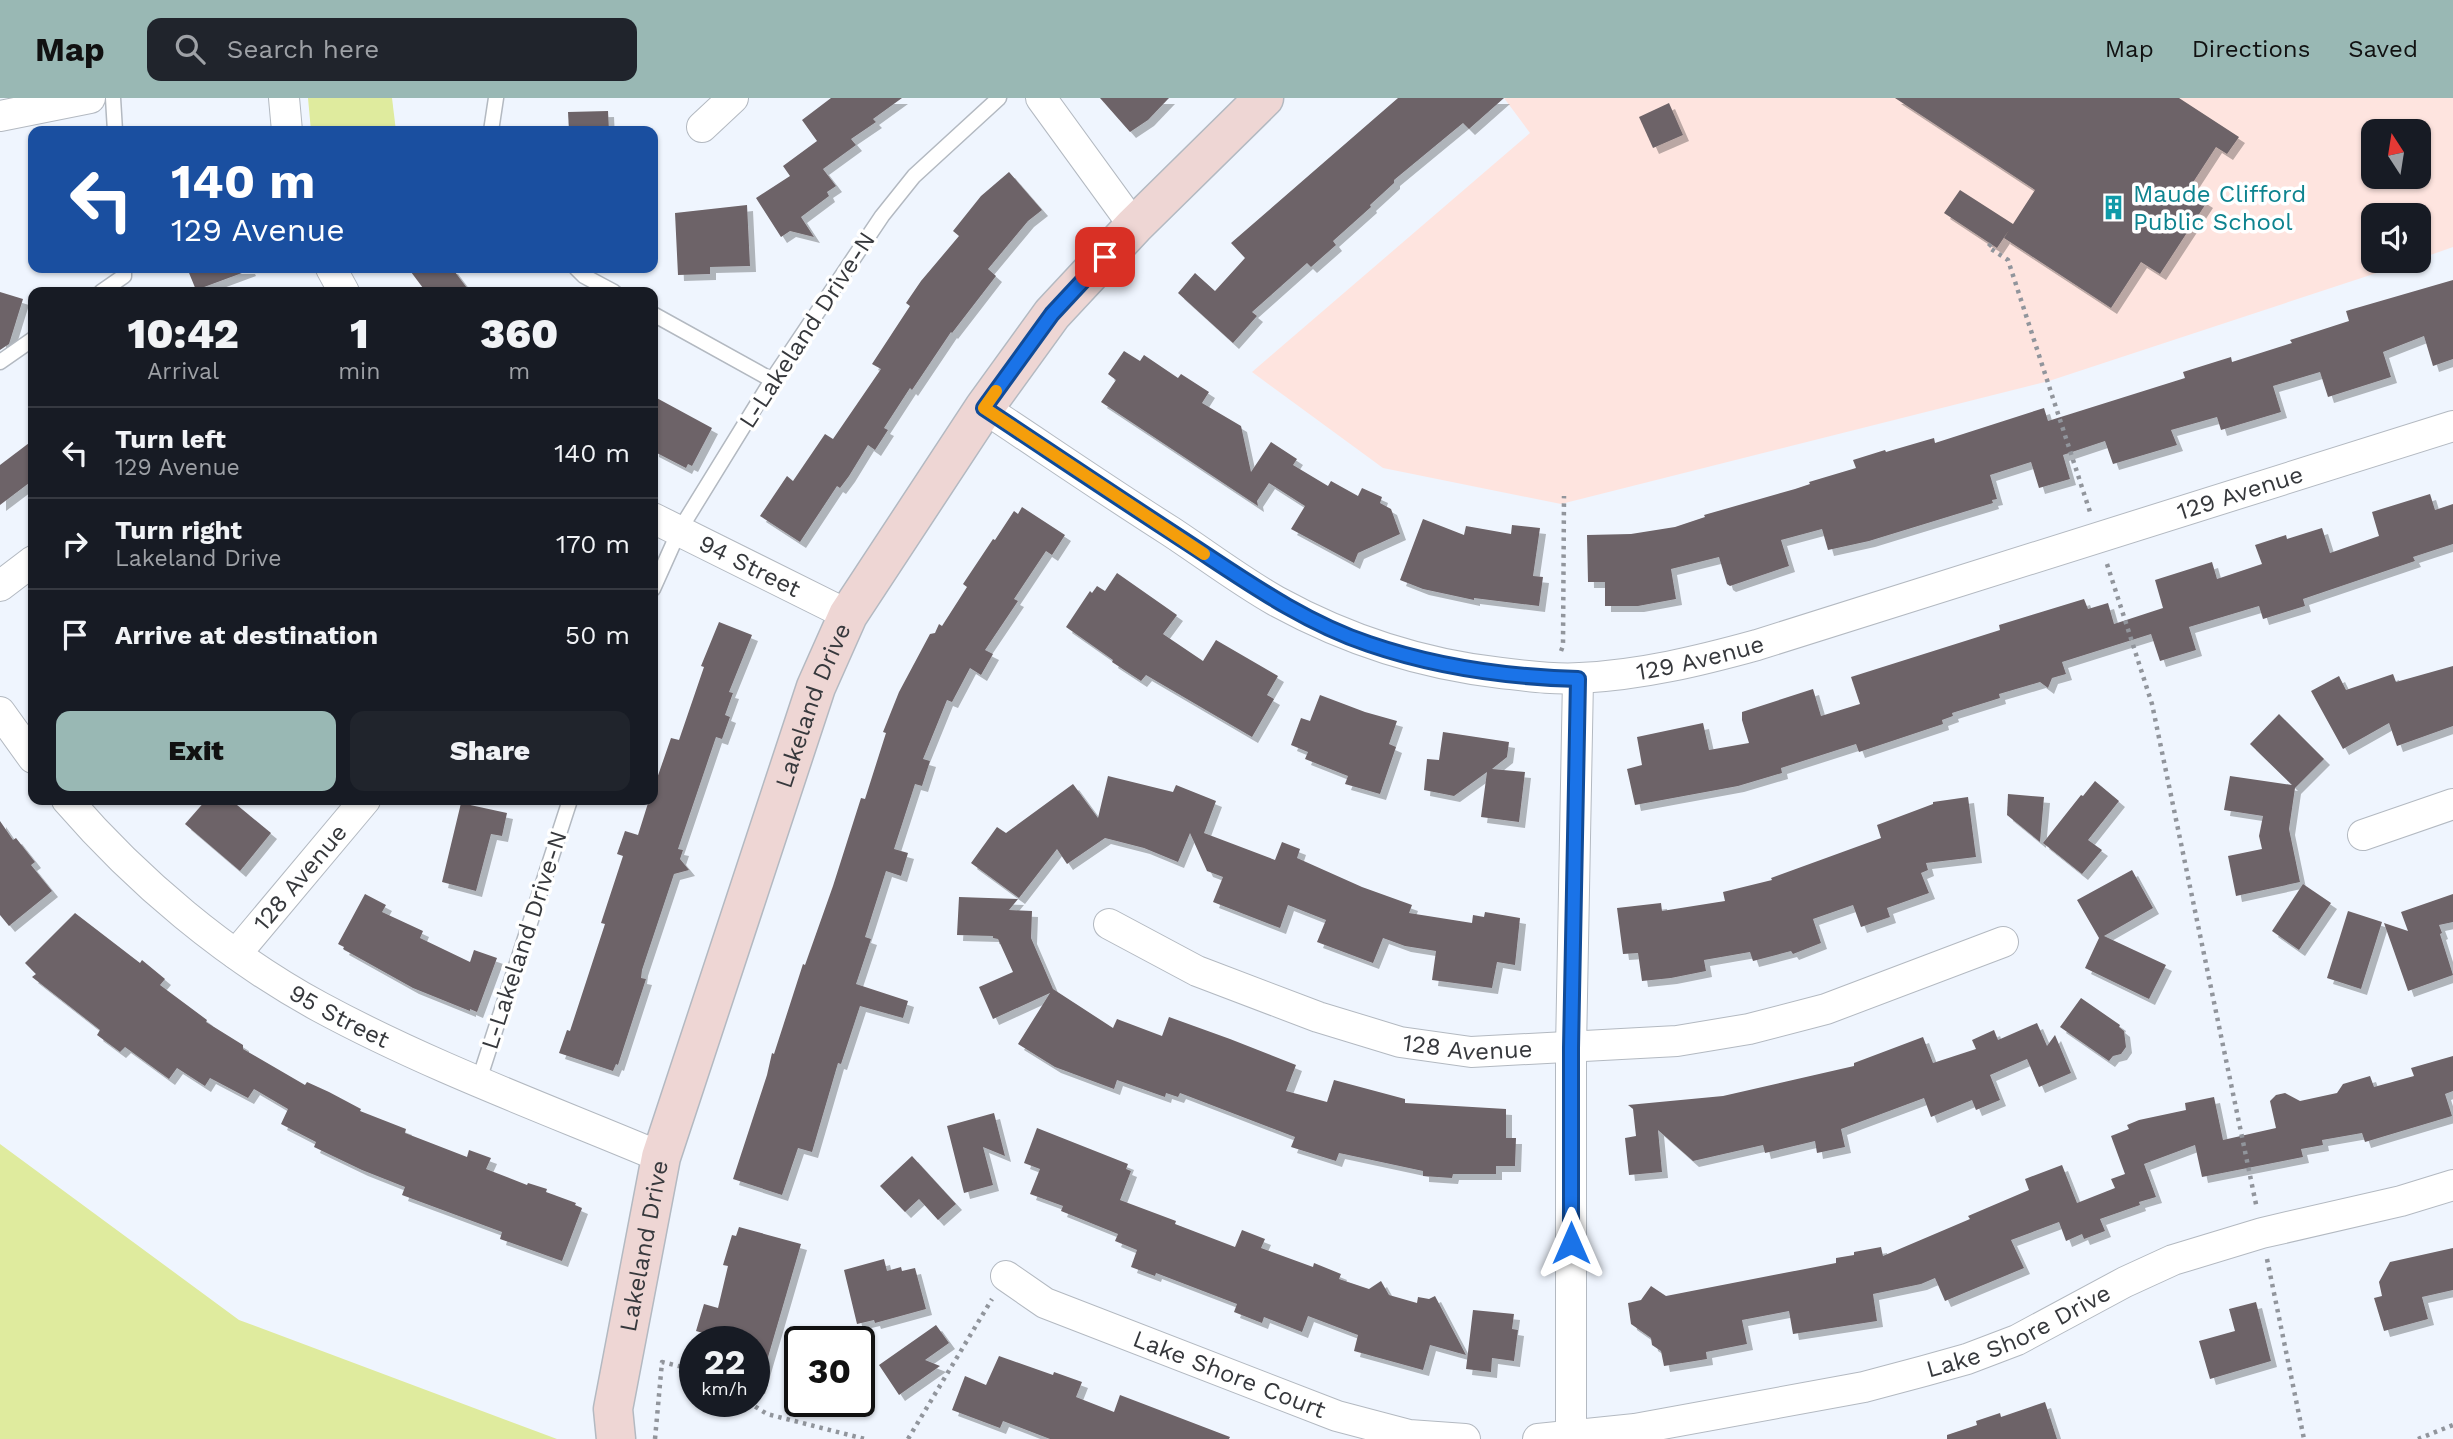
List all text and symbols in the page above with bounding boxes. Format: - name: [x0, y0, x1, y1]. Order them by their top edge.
- search box: [147, 18, 637, 81]
- text: Map: [35, 30, 105, 69]
- icon: search: [171, 30, 209, 68]
- text: Search here: [227, 34, 379, 64]
- text: Map: [2105, 35, 2154, 63]
- text: Directions: [2192, 35, 2310, 63]
- text: Saved: [2348, 35, 2418, 63]
- north arrow: [2361, 119, 2431, 189]
- map controls: [2361, 119, 2431, 273]
- text: 140 m: [171, 152, 315, 210]
- icon: left: [56, 154, 147, 245]
- place label: Maude Clifford Public School: [2133, 180, 2306, 236]
- building icon: Maude Clifford Public School: [2099, 194, 2127, 222]
- button: sound: [2361, 203, 2431, 273]
- text: 129 Avenue: [171, 211, 345, 249]
- street label: L-Lakeland Drive-N: [733, 227, 881, 433]
- pin: [1075, 227, 1135, 287]
- icon: arrive: [1086, 238, 1124, 276]
- text: 10:42: [128, 309, 239, 358]
- text: 1: [350, 309, 369, 358]
- text: 360: [480, 309, 558, 358]
- text: Arrival: [147, 358, 219, 385]
- text: min: [338, 358, 380, 385]
- text: m: [508, 358, 530, 385]
- text: Turn left: [115, 424, 226, 454]
- icon: left: [56, 434, 94, 472]
- text: 140 m: [554, 438, 630, 468]
- text: 129 Avenue: [115, 454, 240, 481]
- street label: 129 Avenue: [2174, 460, 2307, 526]
- text: Turn right: [115, 515, 242, 545]
- icon: right: [56, 525, 94, 563]
- text: 170 m: [556, 529, 630, 559]
- street label: 94 Street: [694, 529, 805, 603]
- text: Lakeland Drive: [115, 545, 281, 572]
- icon: arrive: [56, 616, 94, 654]
- street label: Lakeland Drive: [770, 619, 857, 792]
- text: Arrive at destination: [115, 620, 378, 650]
- text: 50 m: [565, 620, 630, 650]
- street label: 129 Avenue: [1634, 630, 1767, 686]
- button: Exit: [56, 711, 336, 791]
- button: Share: [350, 711, 630, 791]
- street label: 128 Avenue: [248, 818, 353, 936]
- street label: L-Lakeland Drive-N: [475, 827, 573, 1053]
- street label: 95 Street: [284, 979, 394, 1054]
- street label: 128 Avenue: [1401, 1029, 1533, 1067]
- street label: Lakeland Drive: [614, 1158, 674, 1334]
- position arrow: [1534, 1206, 1608, 1280]
- street label: Lake Shore Drive: [1923, 1278, 2115, 1384]
- street label: Lake Shore Court: [1129, 1324, 1329, 1424]
- speed limit sign: 30: [784, 1326, 875, 1417]
- text: 22: [704, 1341, 745, 1383]
- text: km/h: [701, 1378, 748, 1399]

